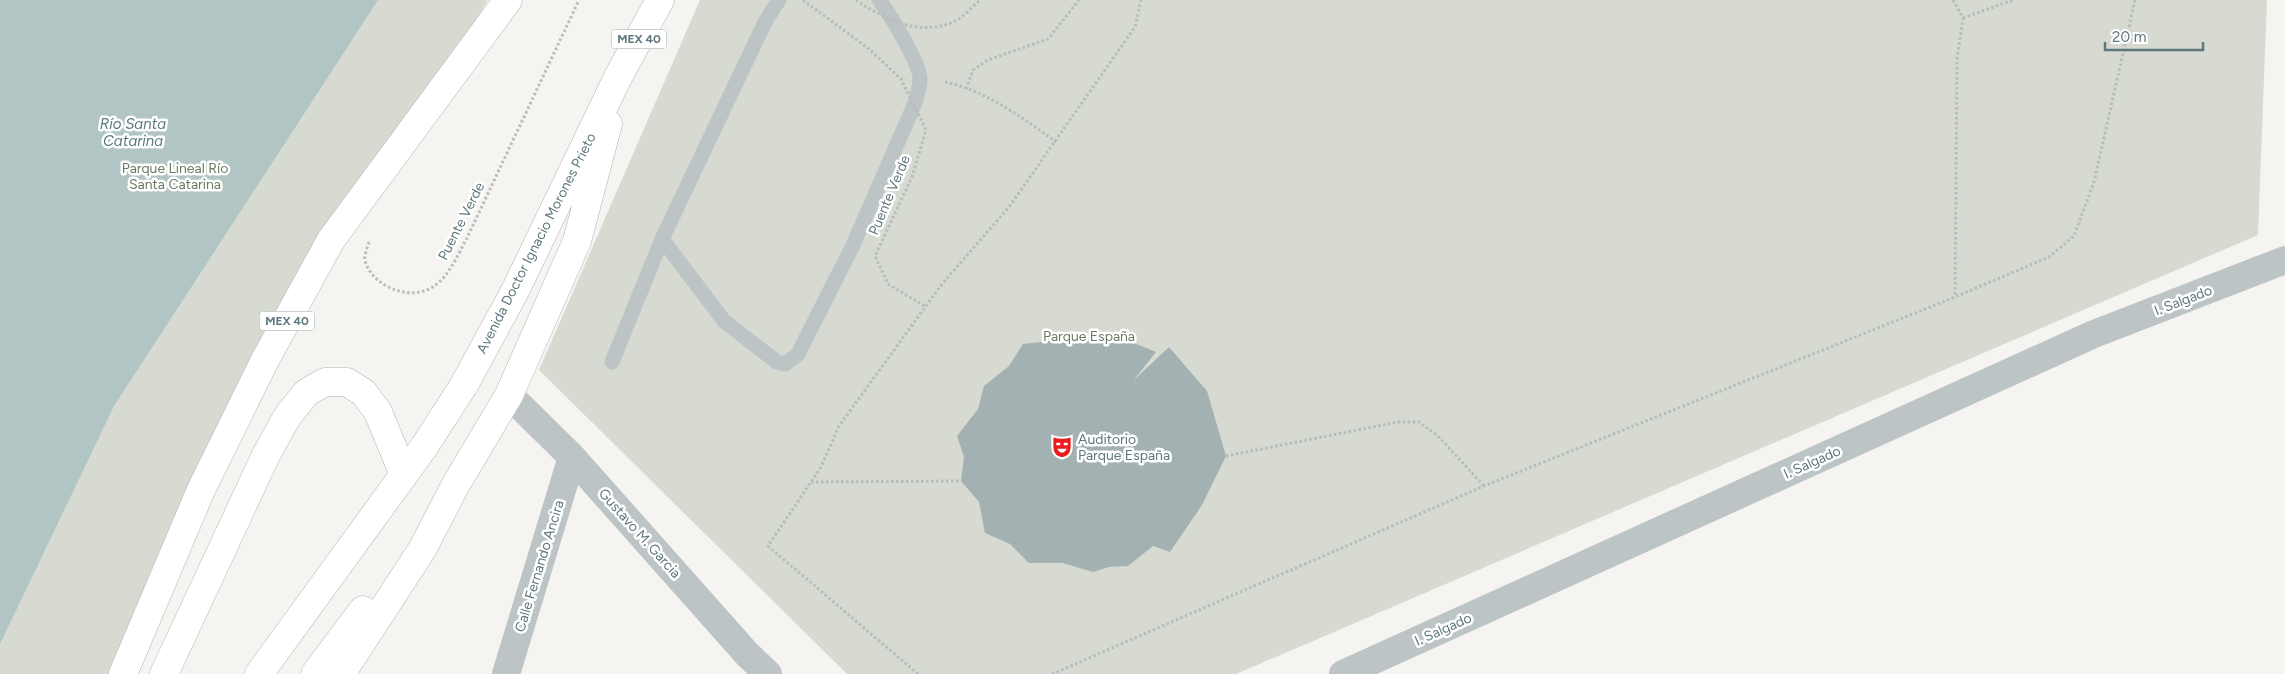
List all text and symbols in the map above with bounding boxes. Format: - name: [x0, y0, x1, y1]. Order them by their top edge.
- scale bar: [2105, 20, 2202, 52]
- text: 20 m: [2112, 28, 2146, 46]
- road number: MEX 40: [612, 30, 666, 48]
- water label: Río Santa Catarina: [100, 115, 166, 150]
- street label: Avenida Doctor Ignacio Morones Prieto: [473, 130, 600, 356]
- street label: Puente Verde: [865, 152, 914, 238]
- park label: Parque Lineal Río Santa Catarina: [122, 160, 228, 193]
- street label: Puente Verde: [435, 179, 488, 263]
- street label: I. Salgado: [2152, 282, 2215, 319]
- road number: MEX 40: [260, 312, 314, 331]
- park label: Parque España: [1043, 328, 1135, 345]
- place label: Auditorio Parque España: [1078, 431, 1170, 464]
- theatre icon: Auditorio Parque España: [1049, 434, 1075, 460]
- street label: I. Salgado: [1781, 442, 1843, 483]
- street label: Gustavo M. Garcia: [595, 485, 684, 582]
- street label: Calle Fernando Ancira: [511, 498, 568, 634]
- street label: I. Salgado: [1412, 609, 1474, 650]

